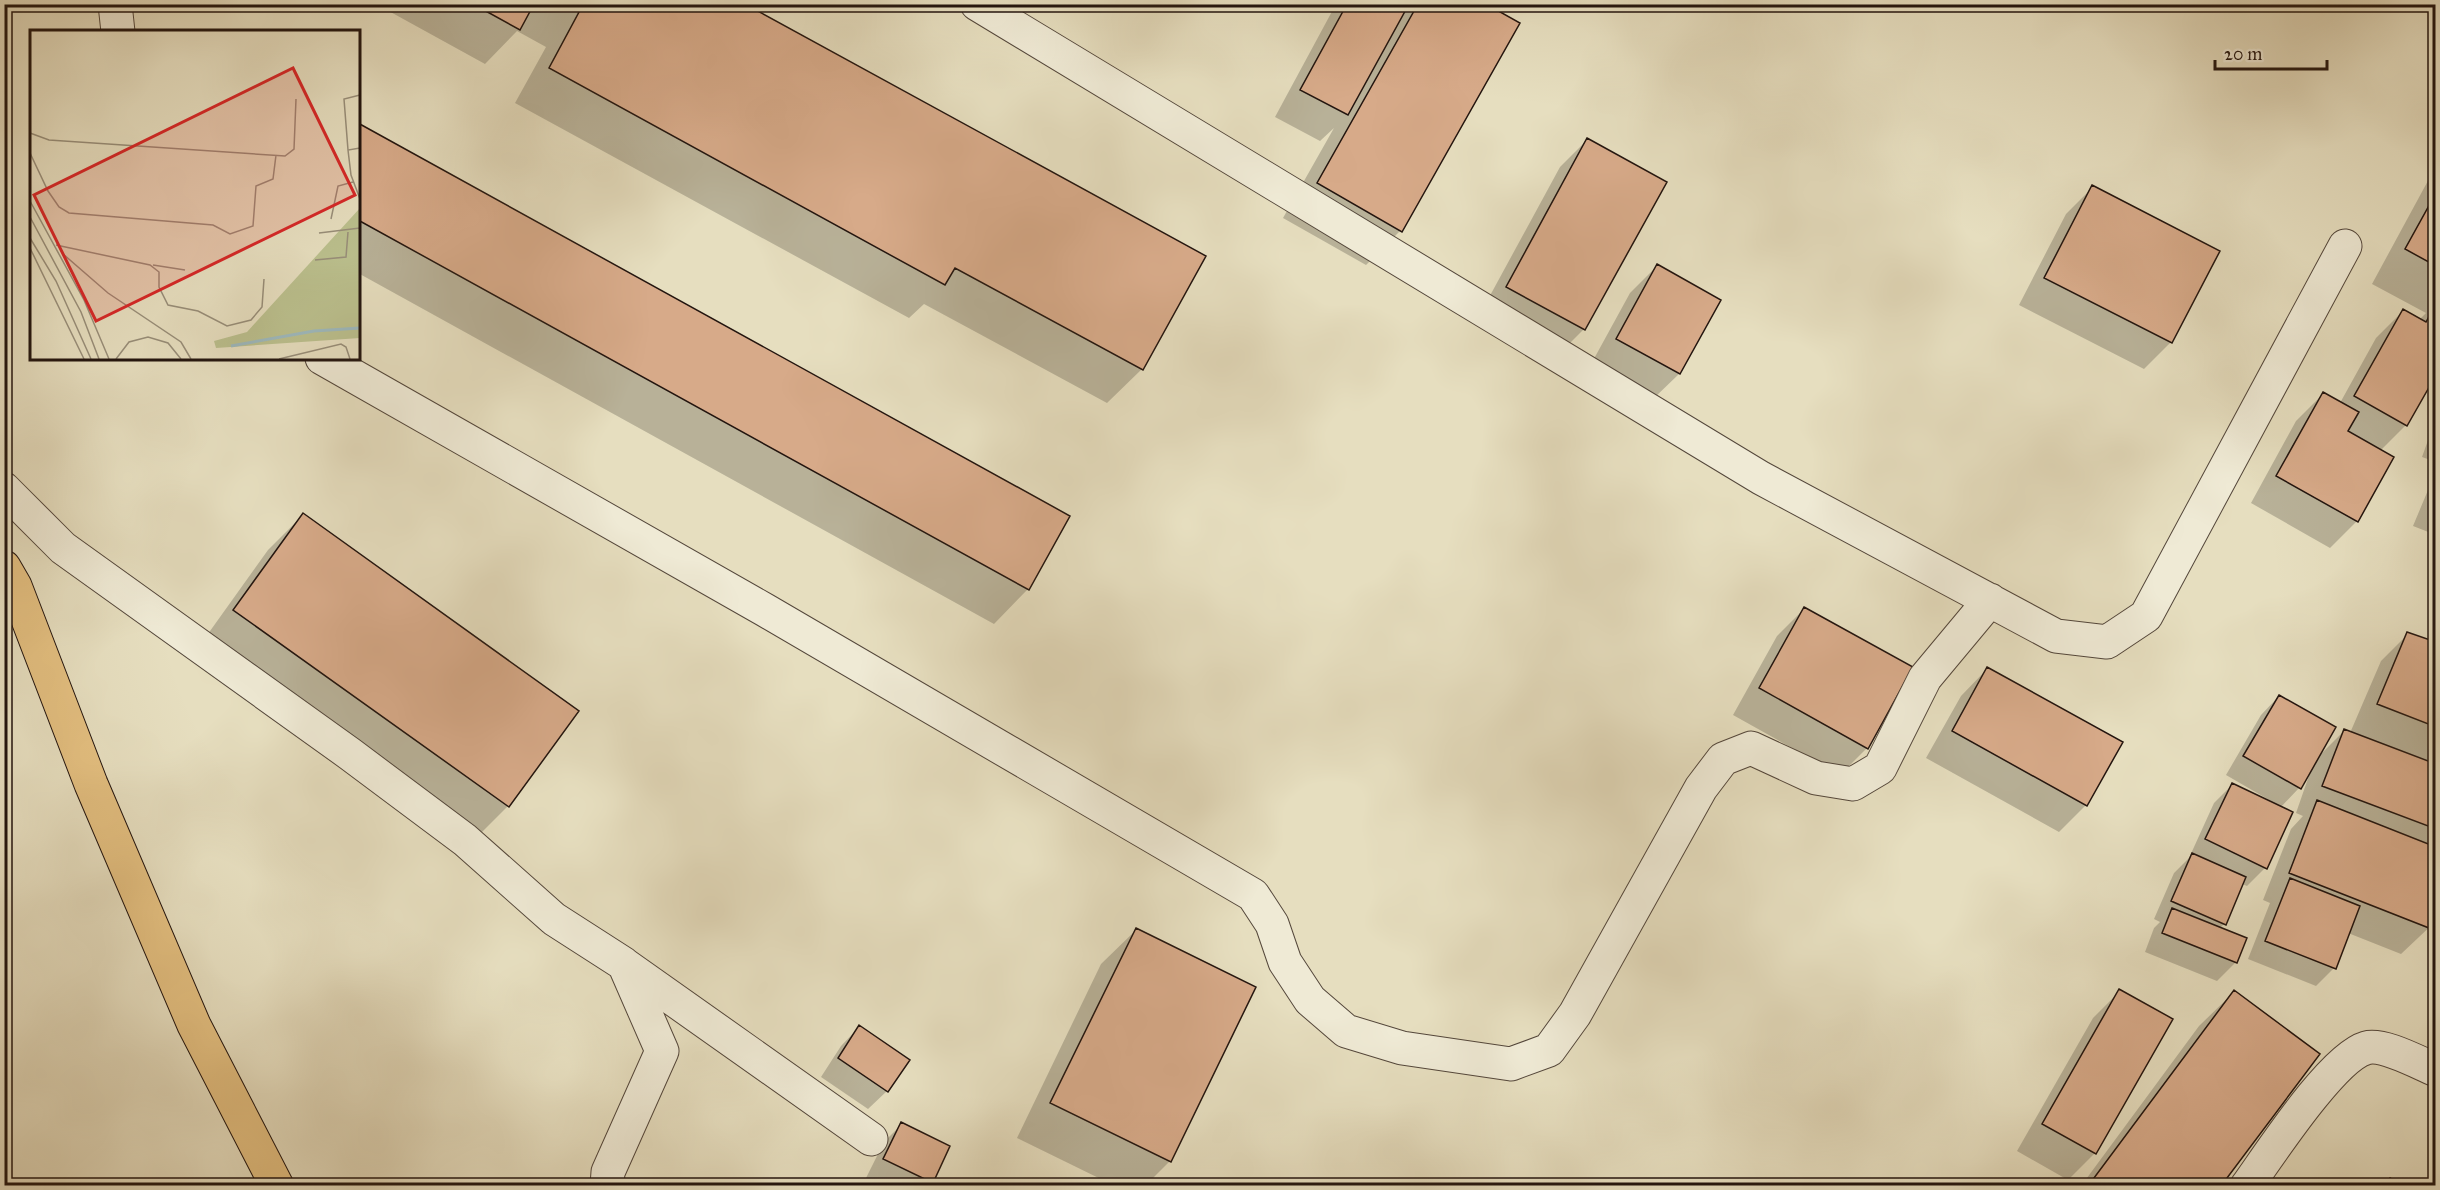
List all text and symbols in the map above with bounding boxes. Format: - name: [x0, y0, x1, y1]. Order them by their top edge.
- inset map: [30, 30, 360, 360]
- scale bar: [2215, 33, 2328, 71]
- text: 20 m: [2224, 43, 2262, 65]

